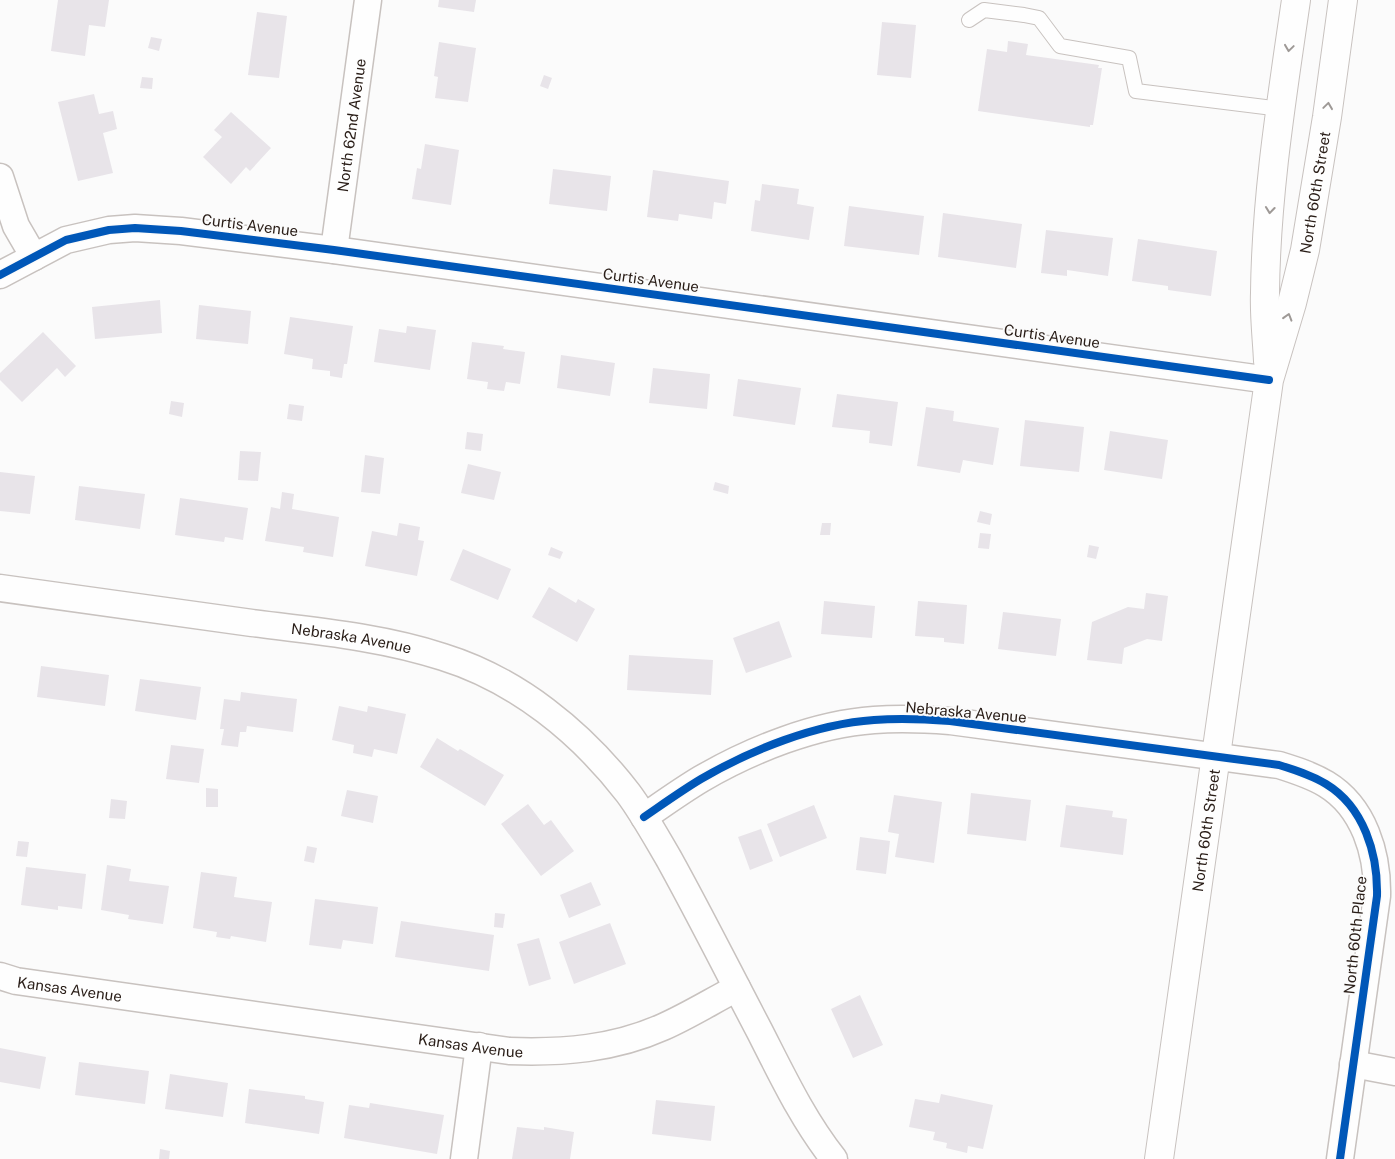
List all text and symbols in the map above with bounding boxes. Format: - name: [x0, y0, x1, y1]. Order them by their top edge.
- one-way arrow: [1285, 44, 1295, 53]
- street label: North 62nd Avenue: [333, 57, 368, 193]
- one-way arrow: [1322, 102, 1333, 110]
- street label: North 60th Street: [1296, 130, 1333, 255]
- one-way arrow: [1264, 206, 1275, 214]
- street label: Curtis Avenue: [201, 211, 299, 239]
- street label: Curtis Avenue: [602, 265, 700, 295]
- one-way arrow: [1283, 313, 1293, 322]
- street label: Curtis Avenue: [1003, 321, 1101, 351]
- street label: Nebraska Avenue: [290, 619, 413, 656]
- street label: Nebraska Avenue: [905, 698, 1027, 726]
- street label: North 60th Street: [1188, 768, 1223, 893]
- street label: North 60th Place: [1340, 875, 1370, 995]
- street label: Kansas Avenue: [16, 973, 123, 1004]
- street label: Kansas Avenue: [417, 1030, 523, 1060]

